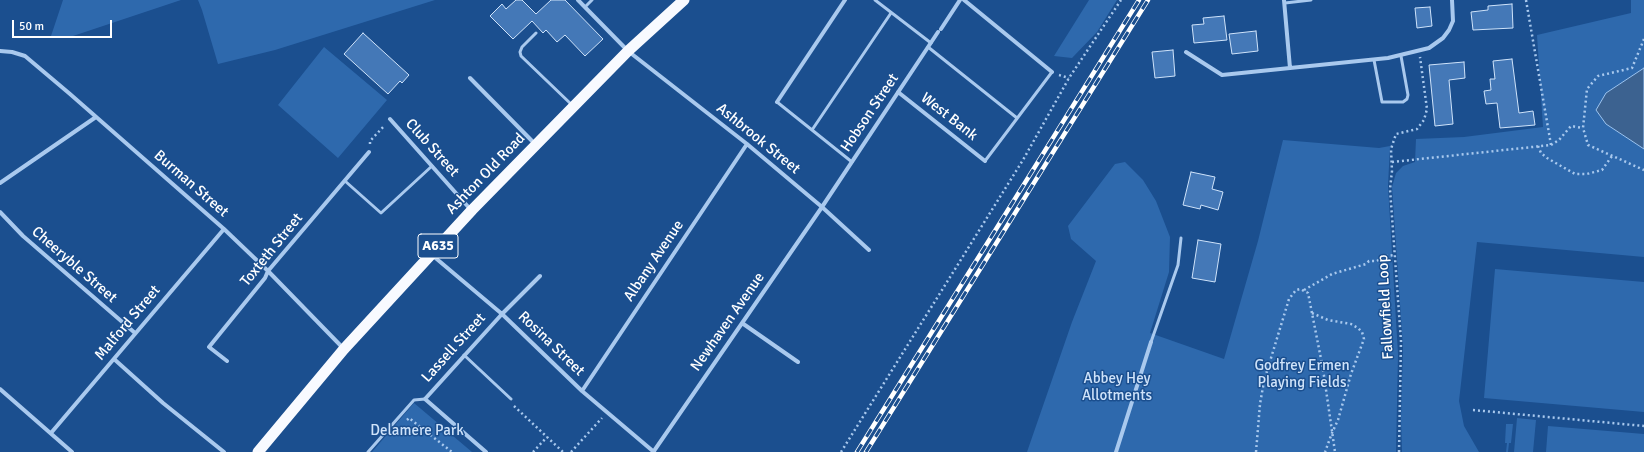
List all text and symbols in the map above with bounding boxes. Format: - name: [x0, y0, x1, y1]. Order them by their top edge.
- scale bar: [14, 12, 114, 38]
- text: 50 m: [19, 19, 44, 34]
- street label: Hobson Street: [837, 70, 903, 156]
- street label: West Bank: [917, 89, 981, 145]
- street label: Ashbrook Street: [712, 100, 804, 178]
- street label: Club Street: [401, 115, 463, 181]
- street label: Ashton Old Road: [443, 130, 529, 218]
- street label: Burman Street: [150, 147, 232, 221]
- street label: Toxteth Street: [237, 210, 307, 290]
- street label: Albany Avenue: [620, 217, 688, 305]
- street label: Cheeryble Street: [28, 223, 120, 307]
- road number: A635: [418, 234, 458, 258]
- street label: Fallowfield Loop: [1374, 254, 1398, 360]
- street label: Newhaven Avenue: [687, 269, 769, 375]
- street label: Malford Street: [91, 282, 165, 364]
- street label: Rosina Street: [514, 308, 588, 380]
- street label: Lassell Street: [418, 310, 490, 386]
- park label: Godfrey Ermen Playing Fields: [1254, 357, 1350, 392]
- park label: Abbey Hey Allotments: [1082, 370, 1152, 405]
- park label: Delamere Park: [370, 422, 464, 440]

